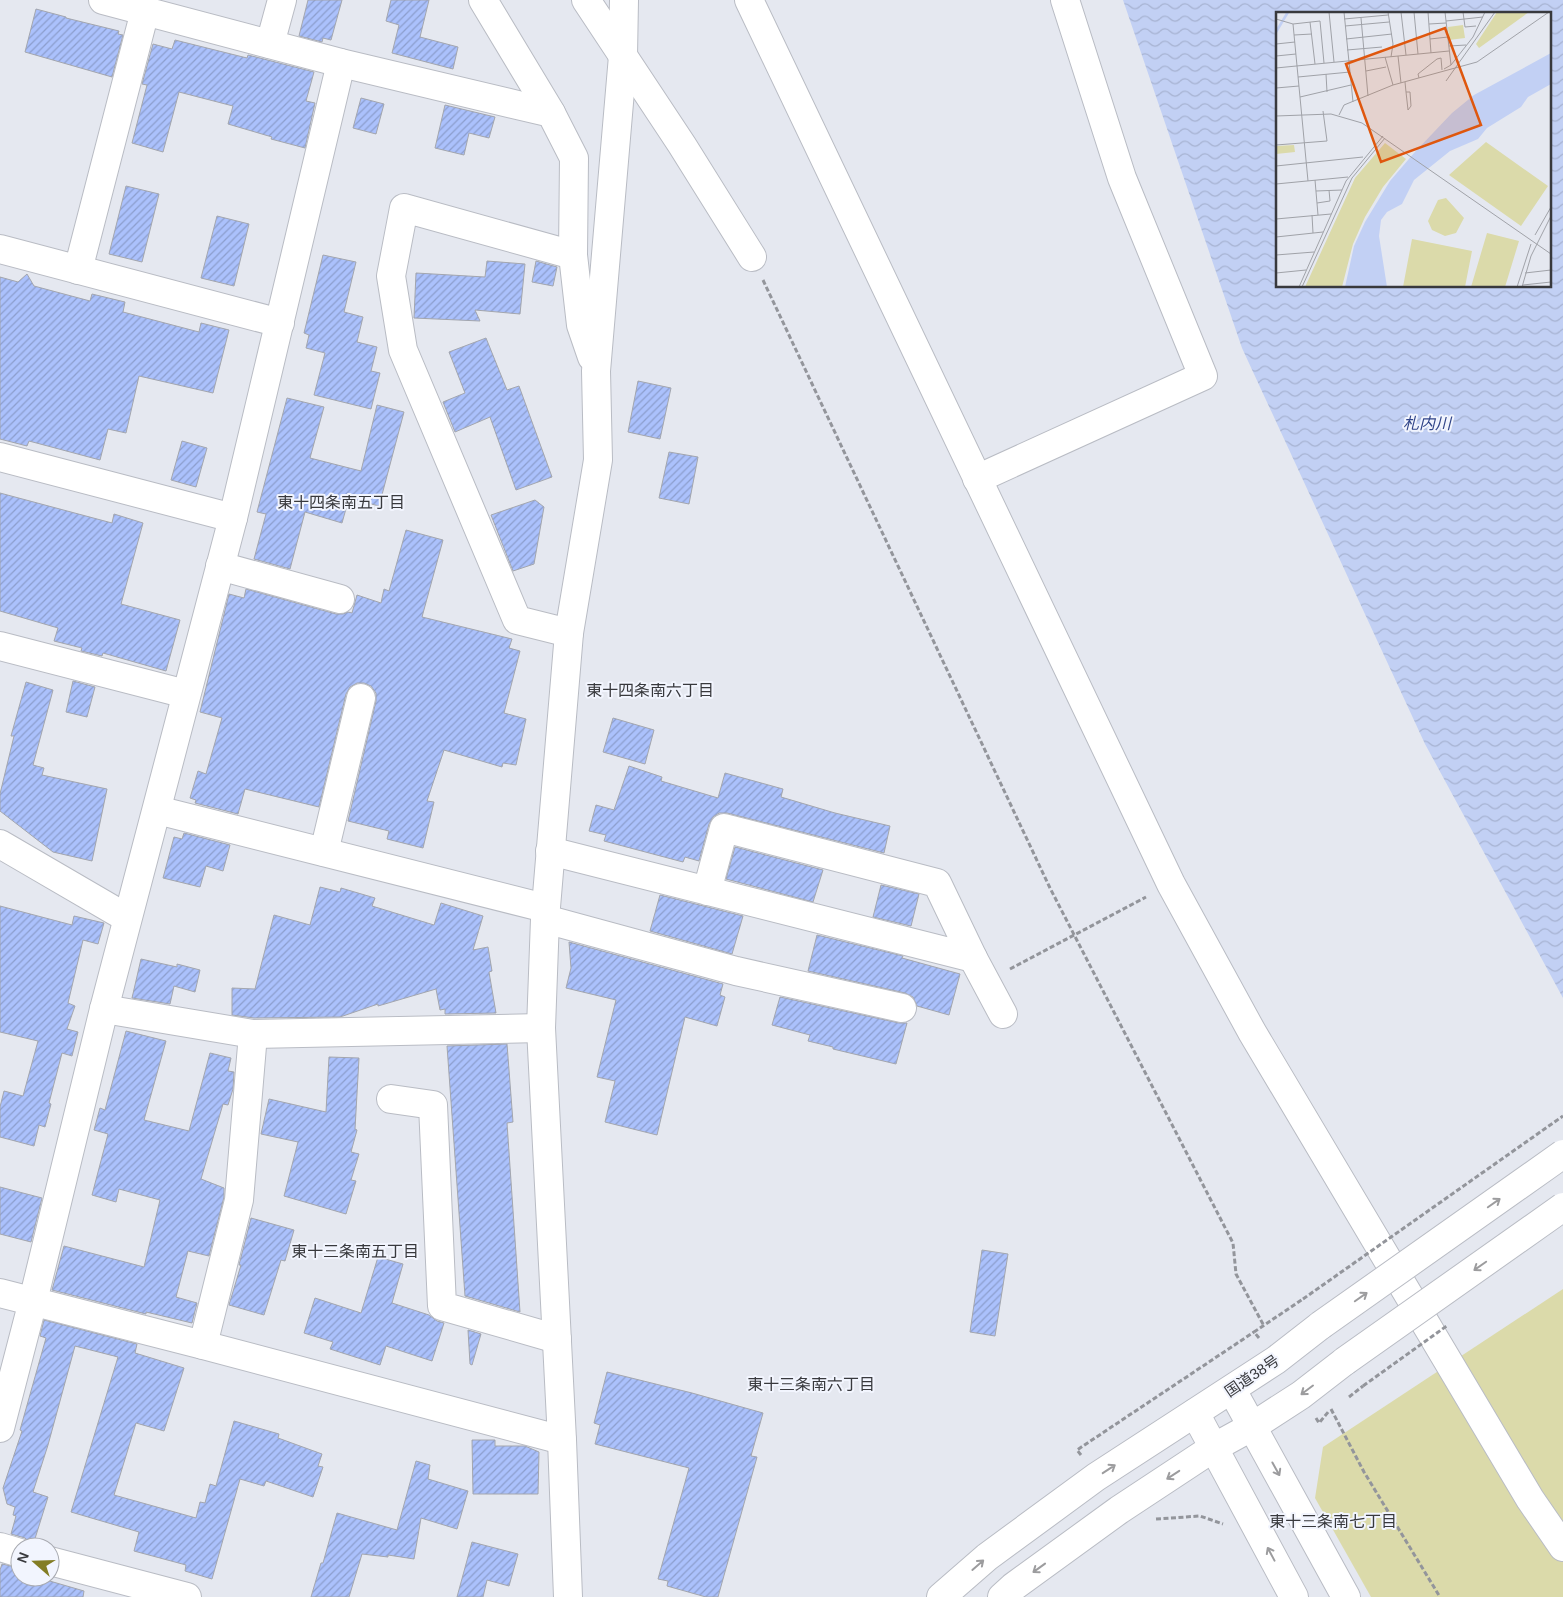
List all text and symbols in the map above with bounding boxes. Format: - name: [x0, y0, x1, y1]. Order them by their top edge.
- inset map: [1276, 12, 1550, 288]
- water label: 札内川: [1403, 415, 1453, 432]
- district label: 東十四条南五丁目: [277, 494, 405, 511]
- district label: 東十四条南六丁目: [586, 682, 714, 699]
- one-way arrow: [1486, 1198, 1500, 1208]
- district label: 東十三条南五丁目: [291, 1243, 419, 1260]
- one-way arrow: [1473, 1261, 1487, 1271]
- one-way arrow: [1353, 1291, 1367, 1302]
- street label: 国道38号: [1221, 1351, 1282, 1400]
- district label: 東十三条南六丁目: [747, 1376, 875, 1393]
- one-way arrow: [1301, 1385, 1314, 1396]
- one-way arrow: [1271, 1461, 1281, 1476]
- one-way arrow: [1102, 1464, 1116, 1474]
- one-way arrow: [1166, 1470, 1180, 1480]
- district label: 東十三条南七丁目: [1269, 1513, 1397, 1530]
- north arrow: [10, 1537, 60, 1587]
- one-way arrow: [1266, 1547, 1275, 1562]
- text: N: [14, 1550, 32, 1565]
- one-way arrow: [971, 1559, 984, 1571]
- one-way arrow: [1032, 1563, 1046, 1573]

